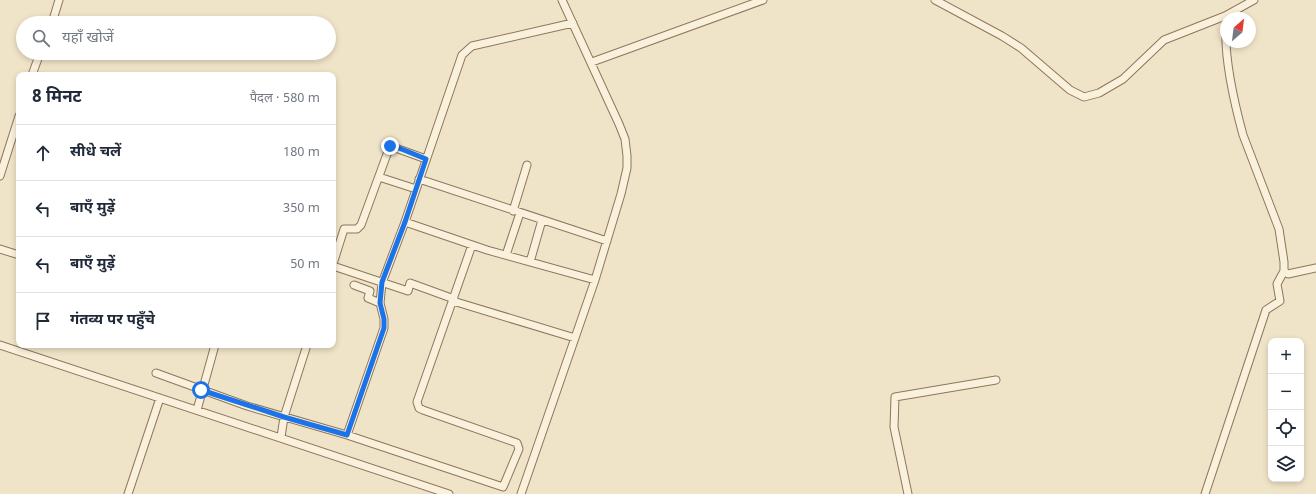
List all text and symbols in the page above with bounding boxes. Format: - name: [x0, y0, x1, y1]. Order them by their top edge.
- north arrow: [1220, 12, 1256, 48]
- search box: [16, 16, 336, 60]
- icon: search: [30, 27, 52, 49]
- text: यहाँ खोजें: [62, 29, 114, 48]
- text: 8 मिनट: [32, 87, 82, 109]
- text: पैदल · 580 m: [250, 90, 320, 107]
- route end: [381, 137, 399, 155]
- icon: ahead: [32, 142, 54, 164]
- text: सीधे चलें: [70, 143, 121, 162]
- text: 180 m: [283, 144, 320, 161]
- icon: left: [32, 198, 54, 220]
- text: बाएँ मुड़ें: [70, 199, 115, 218]
- text: 350 m: [283, 200, 320, 217]
- icon: left: [32, 254, 54, 276]
- text: बाएँ मुड़ें: [70, 255, 115, 274]
- text: 50 m: [290, 256, 320, 273]
- icon: arrive: [32, 310, 54, 332]
- text: गंतव्य पर पहुँचे: [70, 311, 155, 330]
- map controls: [1268, 338, 1304, 482]
- button: +: [1268, 338, 1304, 374]
- button: −: [1268, 374, 1304, 410]
- route start: [192, 381, 210, 399]
- button: locate: [1268, 410, 1304, 446]
- button: layers: [1268, 446, 1304, 482]

